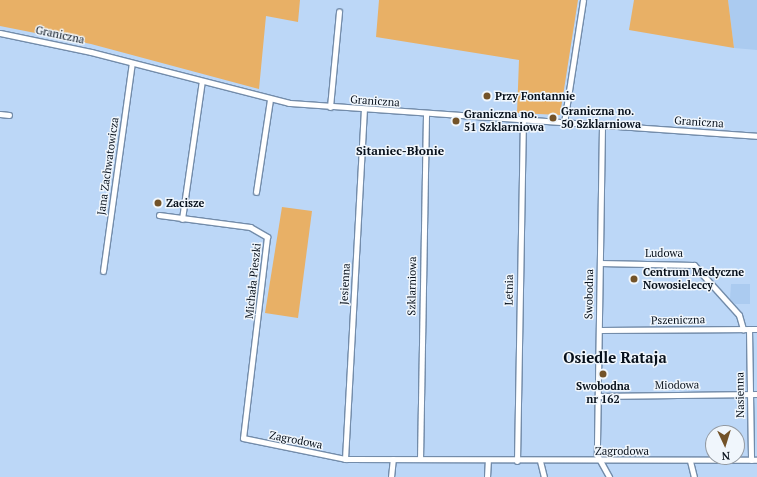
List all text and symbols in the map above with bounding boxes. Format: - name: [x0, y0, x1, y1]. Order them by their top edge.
- street label: Graniczna: [34, 23, 86, 47]
- place label: Przy Fontannie: [495, 89, 575, 103]
- marker: Przy Fontannie: [482, 91, 492, 101]
- street label: Graniczna: [350, 93, 400, 109]
- place label: Graniczna no. 50 Szklarniowa: [561, 105, 641, 131]
- place label: Graniczna no. 51 Szklarniowa: [464, 108, 544, 134]
- marker: Graniczna no. 50 Szklarniowa: [548, 113, 558, 123]
- street label: Graniczna: [674, 114, 724, 130]
- street label: Jana Zachwatowicza: [95, 116, 121, 216]
- marker: Graniczna no. 51 Szklarniowa: [451, 116, 461, 126]
- district label: Sitaniec-Błonie: [356, 144, 444, 158]
- place label: Zacisze: [166, 196, 204, 210]
- marker: Zacisze: [153, 198, 163, 208]
- street label: Michała Pieszki: [242, 242, 264, 320]
- street label: Ludowa: [645, 246, 683, 260]
- street label: Szklarniowa: [405, 256, 419, 316]
- street label: Jesienna: [337, 263, 353, 305]
- place label: Centrum Medyczne Nowosieleccy: [643, 266, 744, 292]
- street label: Swobodna: [582, 269, 596, 319]
- marker: Centrum Medyczne Nowosieleccy: [628, 273, 640, 285]
- street label: Letnia: [502, 274, 516, 306]
- street label: Pszeniczna: [651, 313, 705, 327]
- district label: Osiedle Rataja: [563, 349, 667, 367]
- marker: Swobodna nr 162: [598, 369, 608, 379]
- street label: Nasienna: [733, 372, 747, 418]
- street label: Miodowa: [655, 378, 699, 392]
- place label: Swobodna nr 162: [576, 380, 630, 406]
- north arrow: [705, 425, 745, 465]
- street label: Zagrodowa: [268, 428, 324, 452]
- street label: Zagrodowa: [595, 444, 649, 458]
- text: N: [721, 449, 730, 463]

